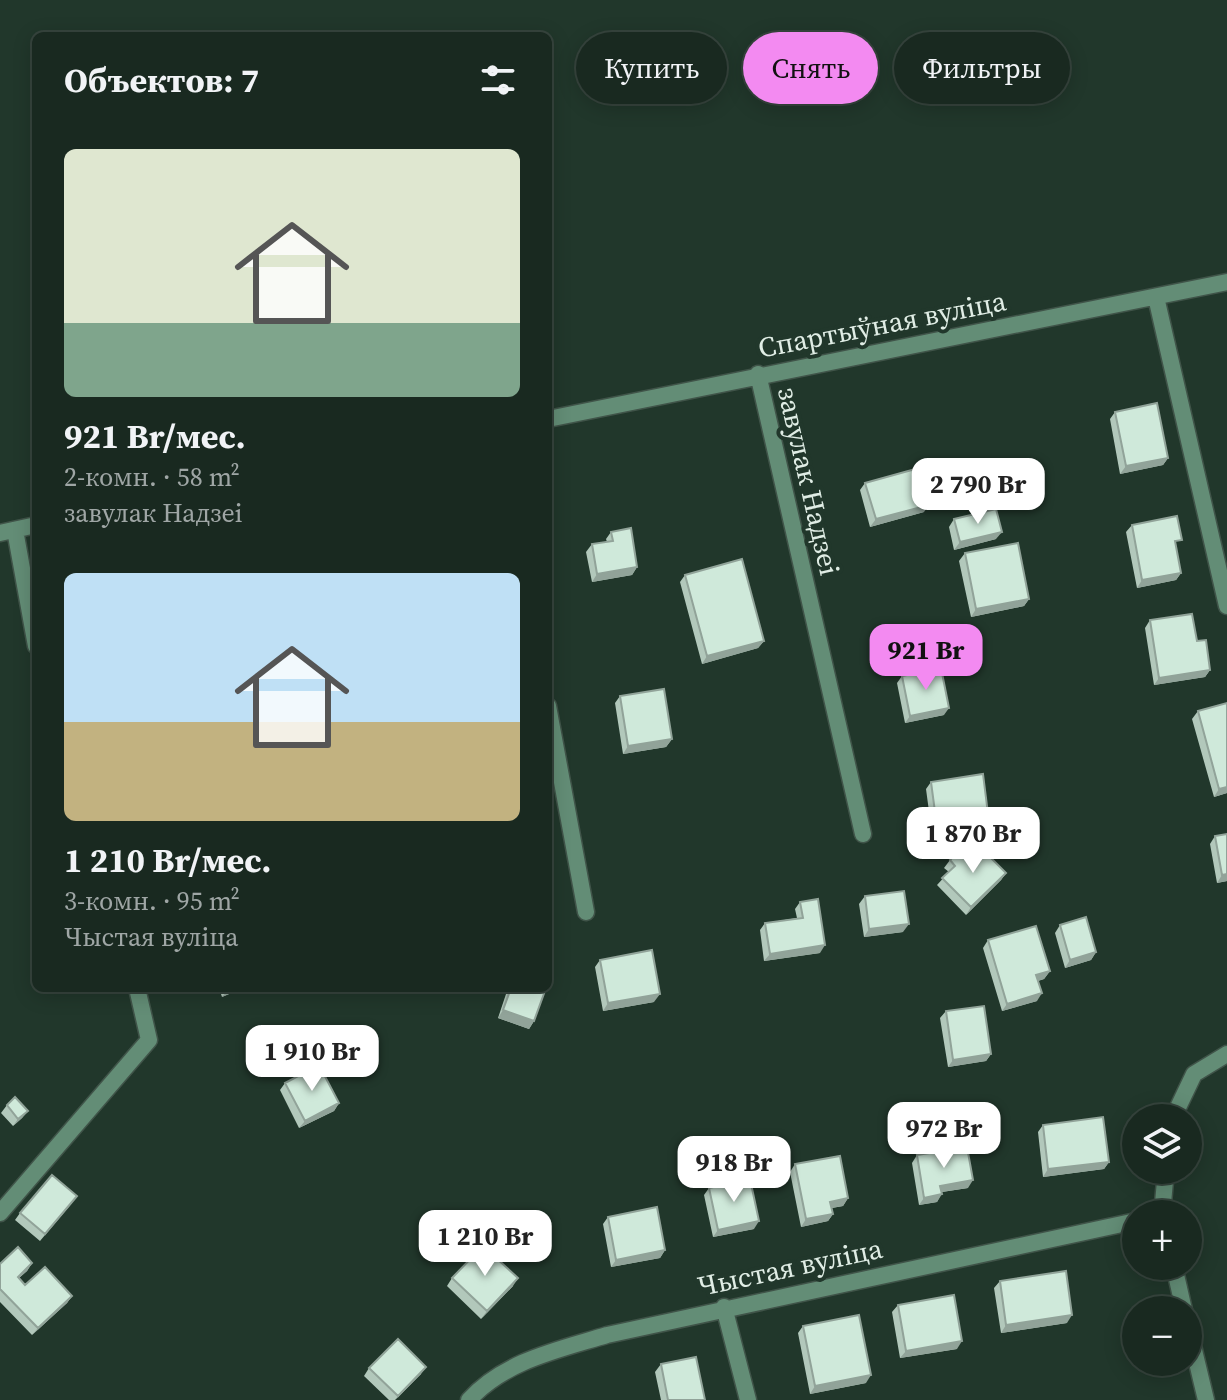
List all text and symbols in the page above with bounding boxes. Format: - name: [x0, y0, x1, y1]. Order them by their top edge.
- chip: Купить: [576, 32, 727, 104]
- chip: Снять: [743, 32, 878, 104]
- chip: Фильтры: [894, 32, 1070, 104]
- text: Объектов: 7: [64, 57, 259, 103]
- icon: filters: [476, 58, 520, 102]
- icon: home: [220, 201, 364, 345]
- street label: Спартыўная вуліца: [755, 281, 1010, 367]
- street label: завулак Надзеі: [769, 383, 849, 579]
- text: 921 Br/мес.: [64, 413, 246, 459]
- pin: 2 790 Br: [895, 458, 1061, 526]
- text: 2-комн. · 58 m²: [64, 459, 240, 495]
- text: 2 790 Br: [930, 466, 1026, 502]
- text: завулак Надзеі: [64, 495, 242, 531]
- pin: 921 Br: [861, 624, 991, 692]
- icon: home: [220, 625, 364, 769]
- text: 921 Br: [888, 632, 964, 668]
- pin: 1 870 Br: [890, 807, 1056, 875]
- text: 1 870 Br: [925, 815, 1021, 851]
- text: 1 210 Br/мес.: [64, 837, 271, 883]
- text: 3-комн. · 95 m²: [64, 883, 240, 919]
- text: Чыстая вуліца: [64, 919, 239, 955]
- pin: 1 910 Br: [229, 1025, 395, 1093]
- text: 1 910 Br: [264, 1033, 360, 1069]
- pin: 972 Br: [879, 1102, 1009, 1170]
- map controls: [1122, 1104, 1202, 1376]
- button: layers: [1122, 1104, 1202, 1184]
- text: 972 Br: [906, 1110, 982, 1146]
- pin: 918 Br: [669, 1136, 799, 1204]
- text: 918 Br: [696, 1144, 772, 1180]
- button: +: [1122, 1200, 1202, 1280]
- pin: 1 210 Br: [402, 1210, 568, 1278]
- text: 1 210 Br: [437, 1218, 533, 1254]
- street label: Чыстая вуліца: [694, 1229, 887, 1305]
- button: −: [1122, 1296, 1202, 1376]

